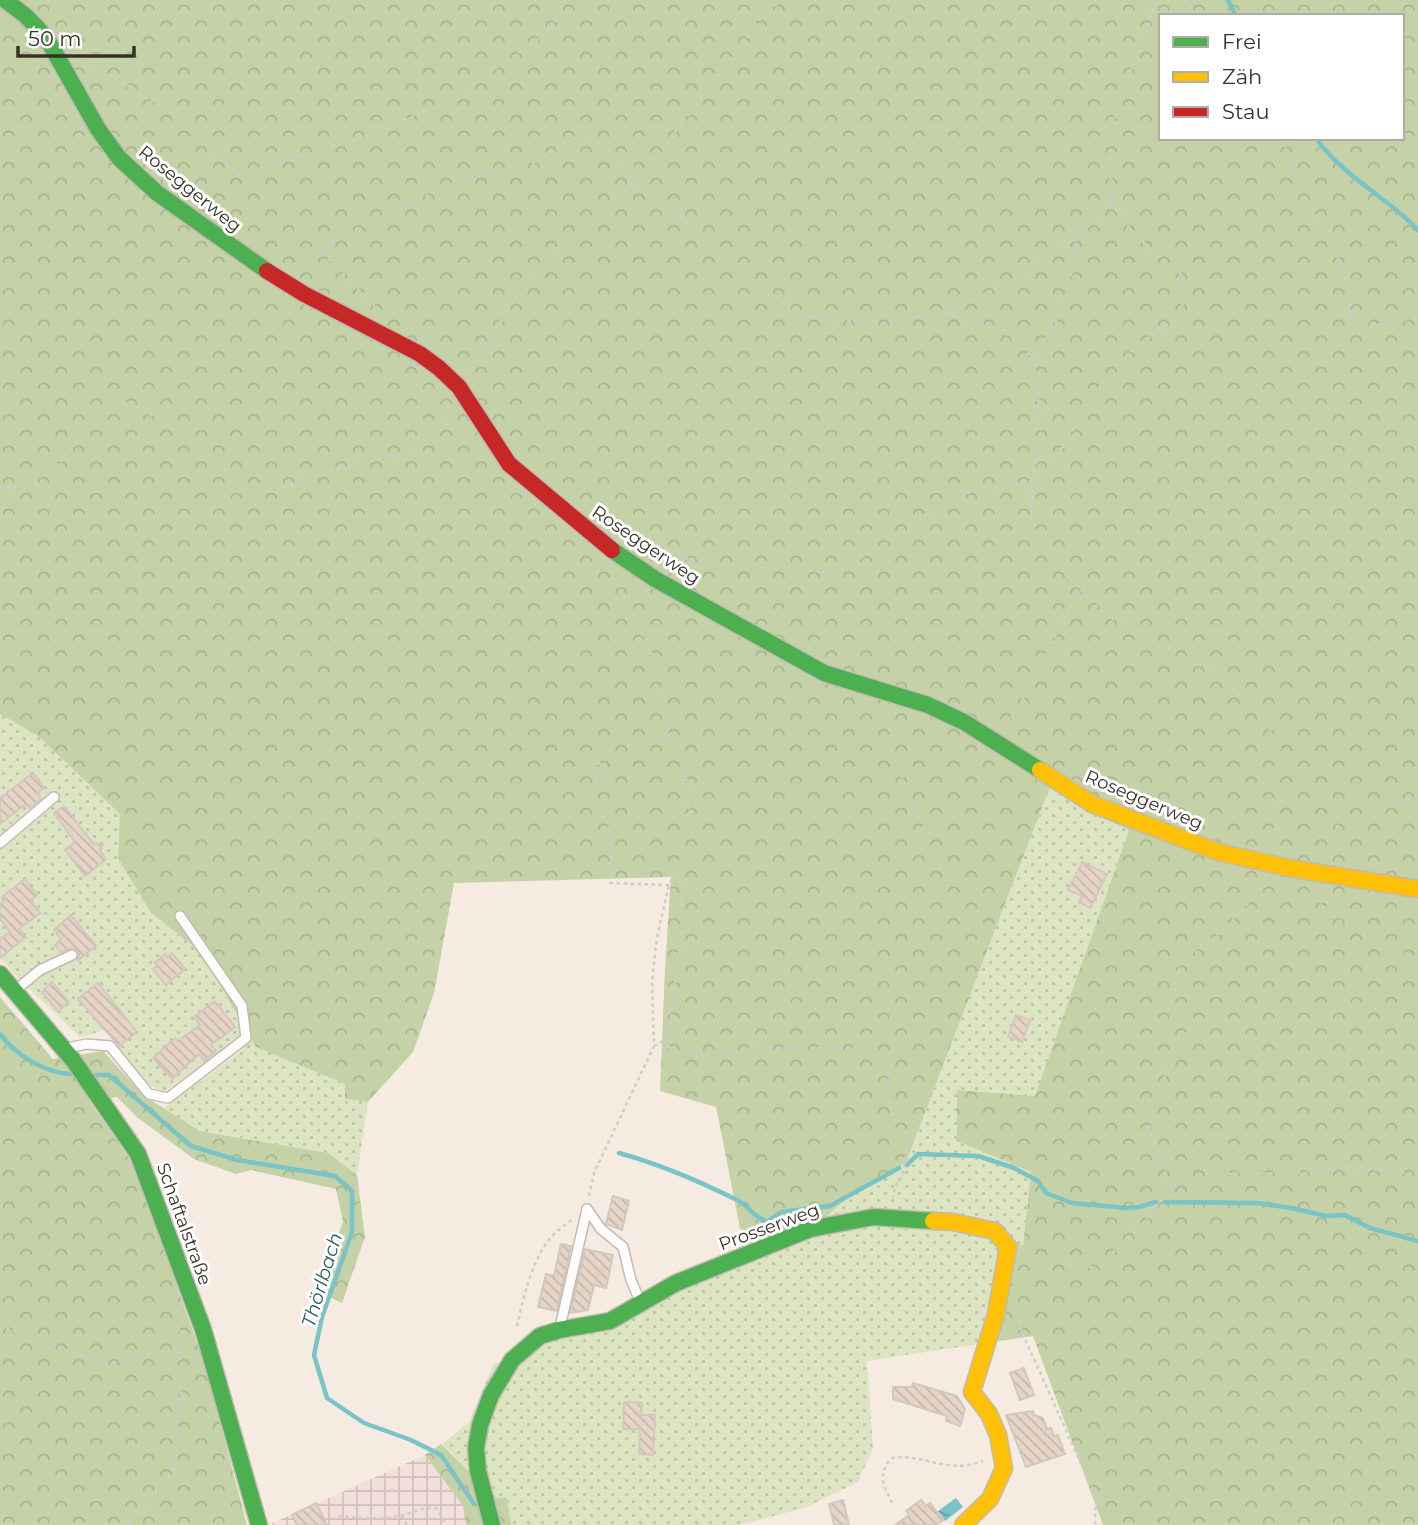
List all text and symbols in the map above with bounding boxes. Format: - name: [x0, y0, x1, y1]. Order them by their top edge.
- scale bar: [18, 14, 133, 58]
- legend: [1159, 14, 1404, 140]
- text: 50 m: [28, 26, 82, 51]
- text: Frei: [1222, 29, 1262, 54]
- text: Zäh: [1222, 64, 1262, 89]
- text: Stau: [1222, 99, 1270, 124]
- street label: Roseggerweg: [134, 141, 246, 237]
- street label: Roseggerweg: [588, 501, 704, 589]
- street label: Roseggerweg: [1082, 765, 1206, 835]
- street label: Schaftalstraße: [152, 1160, 216, 1288]
- street label: Prosserweg: [716, 1199, 822, 1255]
- water label: Thörlbach: [297, 1230, 347, 1330]

